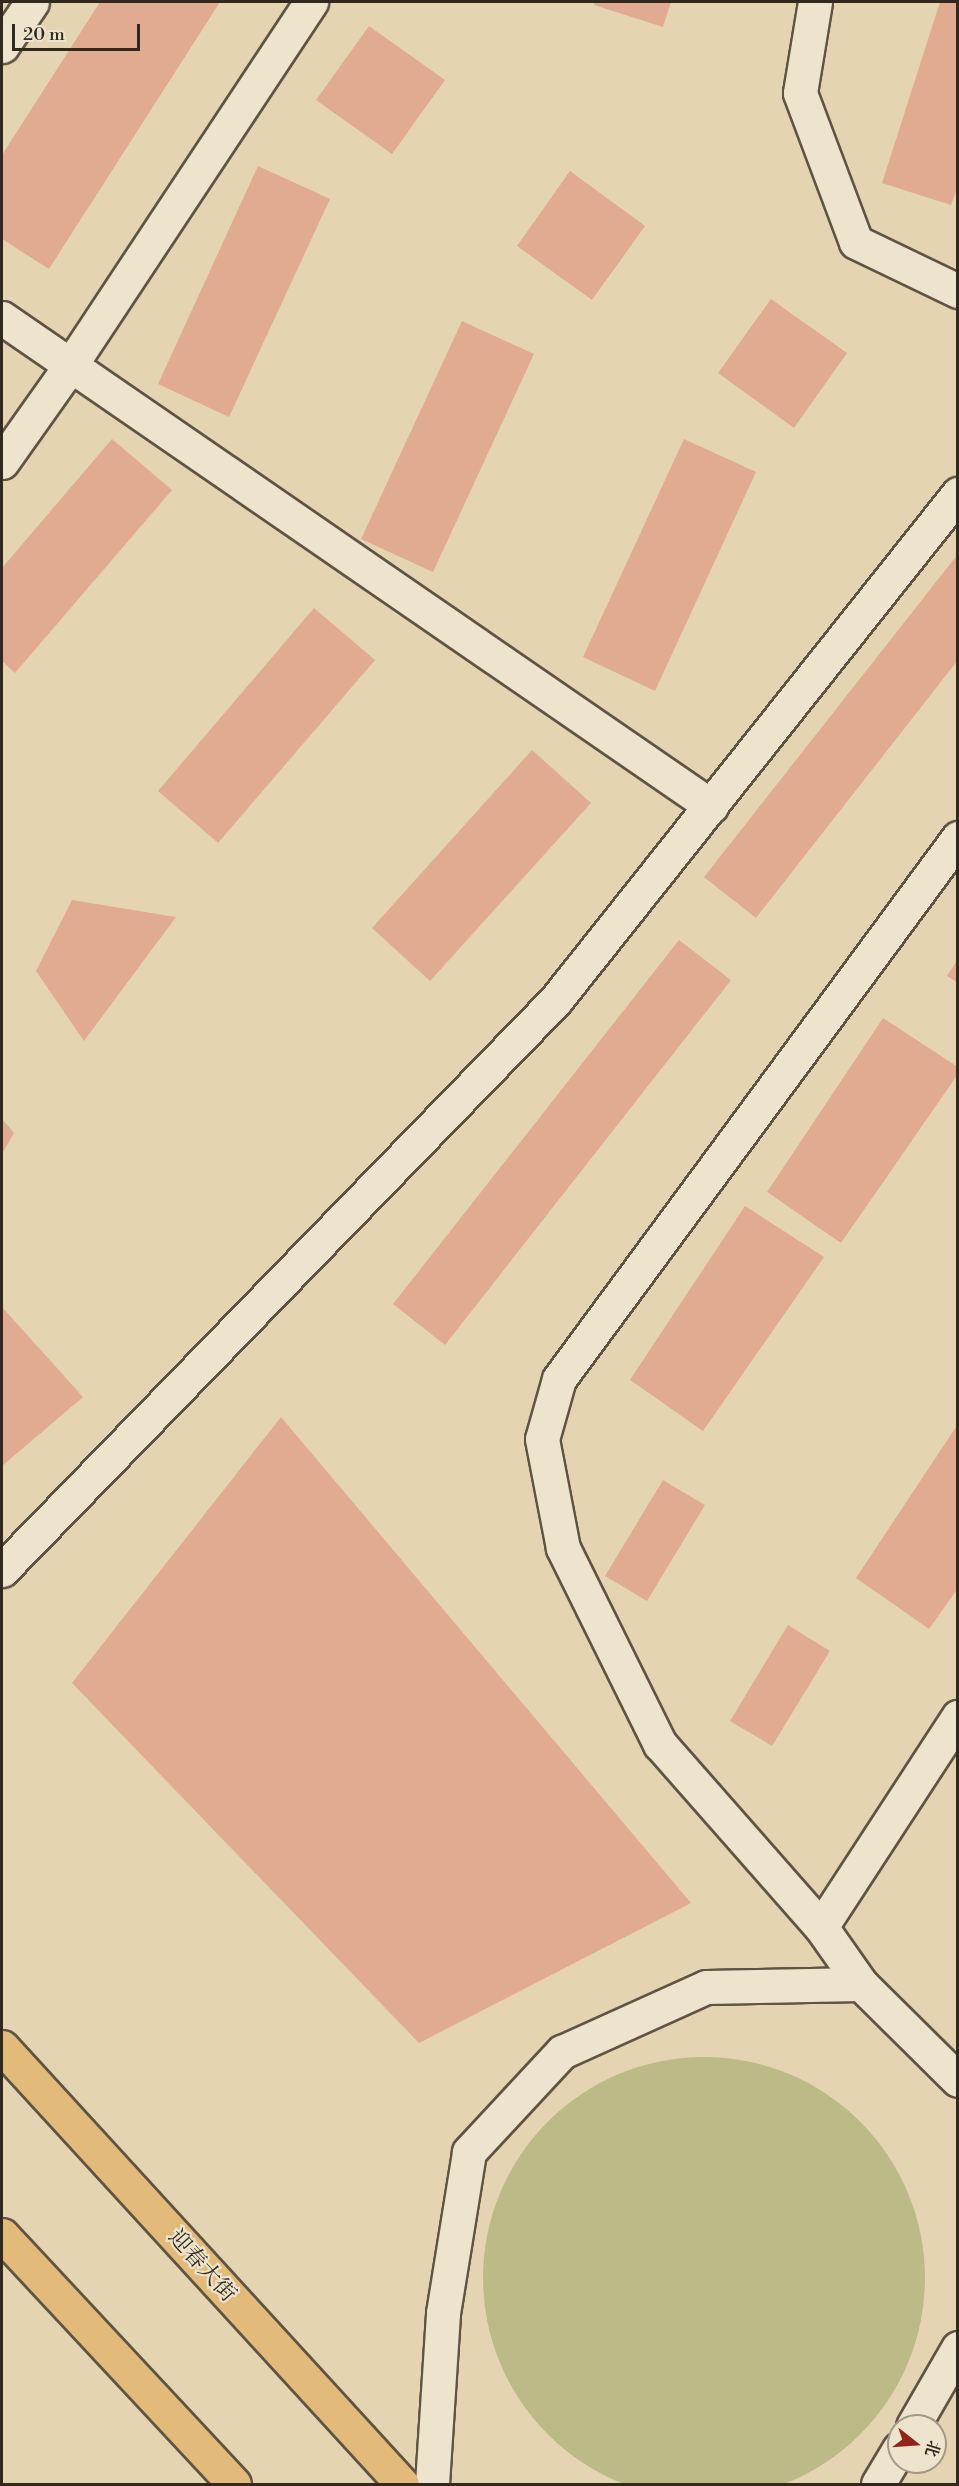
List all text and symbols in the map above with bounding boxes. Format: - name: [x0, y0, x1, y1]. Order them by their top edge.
- scale bar: [15, 12, 142, 50]
- text: 20 m: [23, 23, 65, 46]
- street label: 迎春大街: [163, 2224, 241, 2308]
- north arrow: [887, 2414, 947, 2474]
- text: 北: [920, 2438, 944, 2459]

